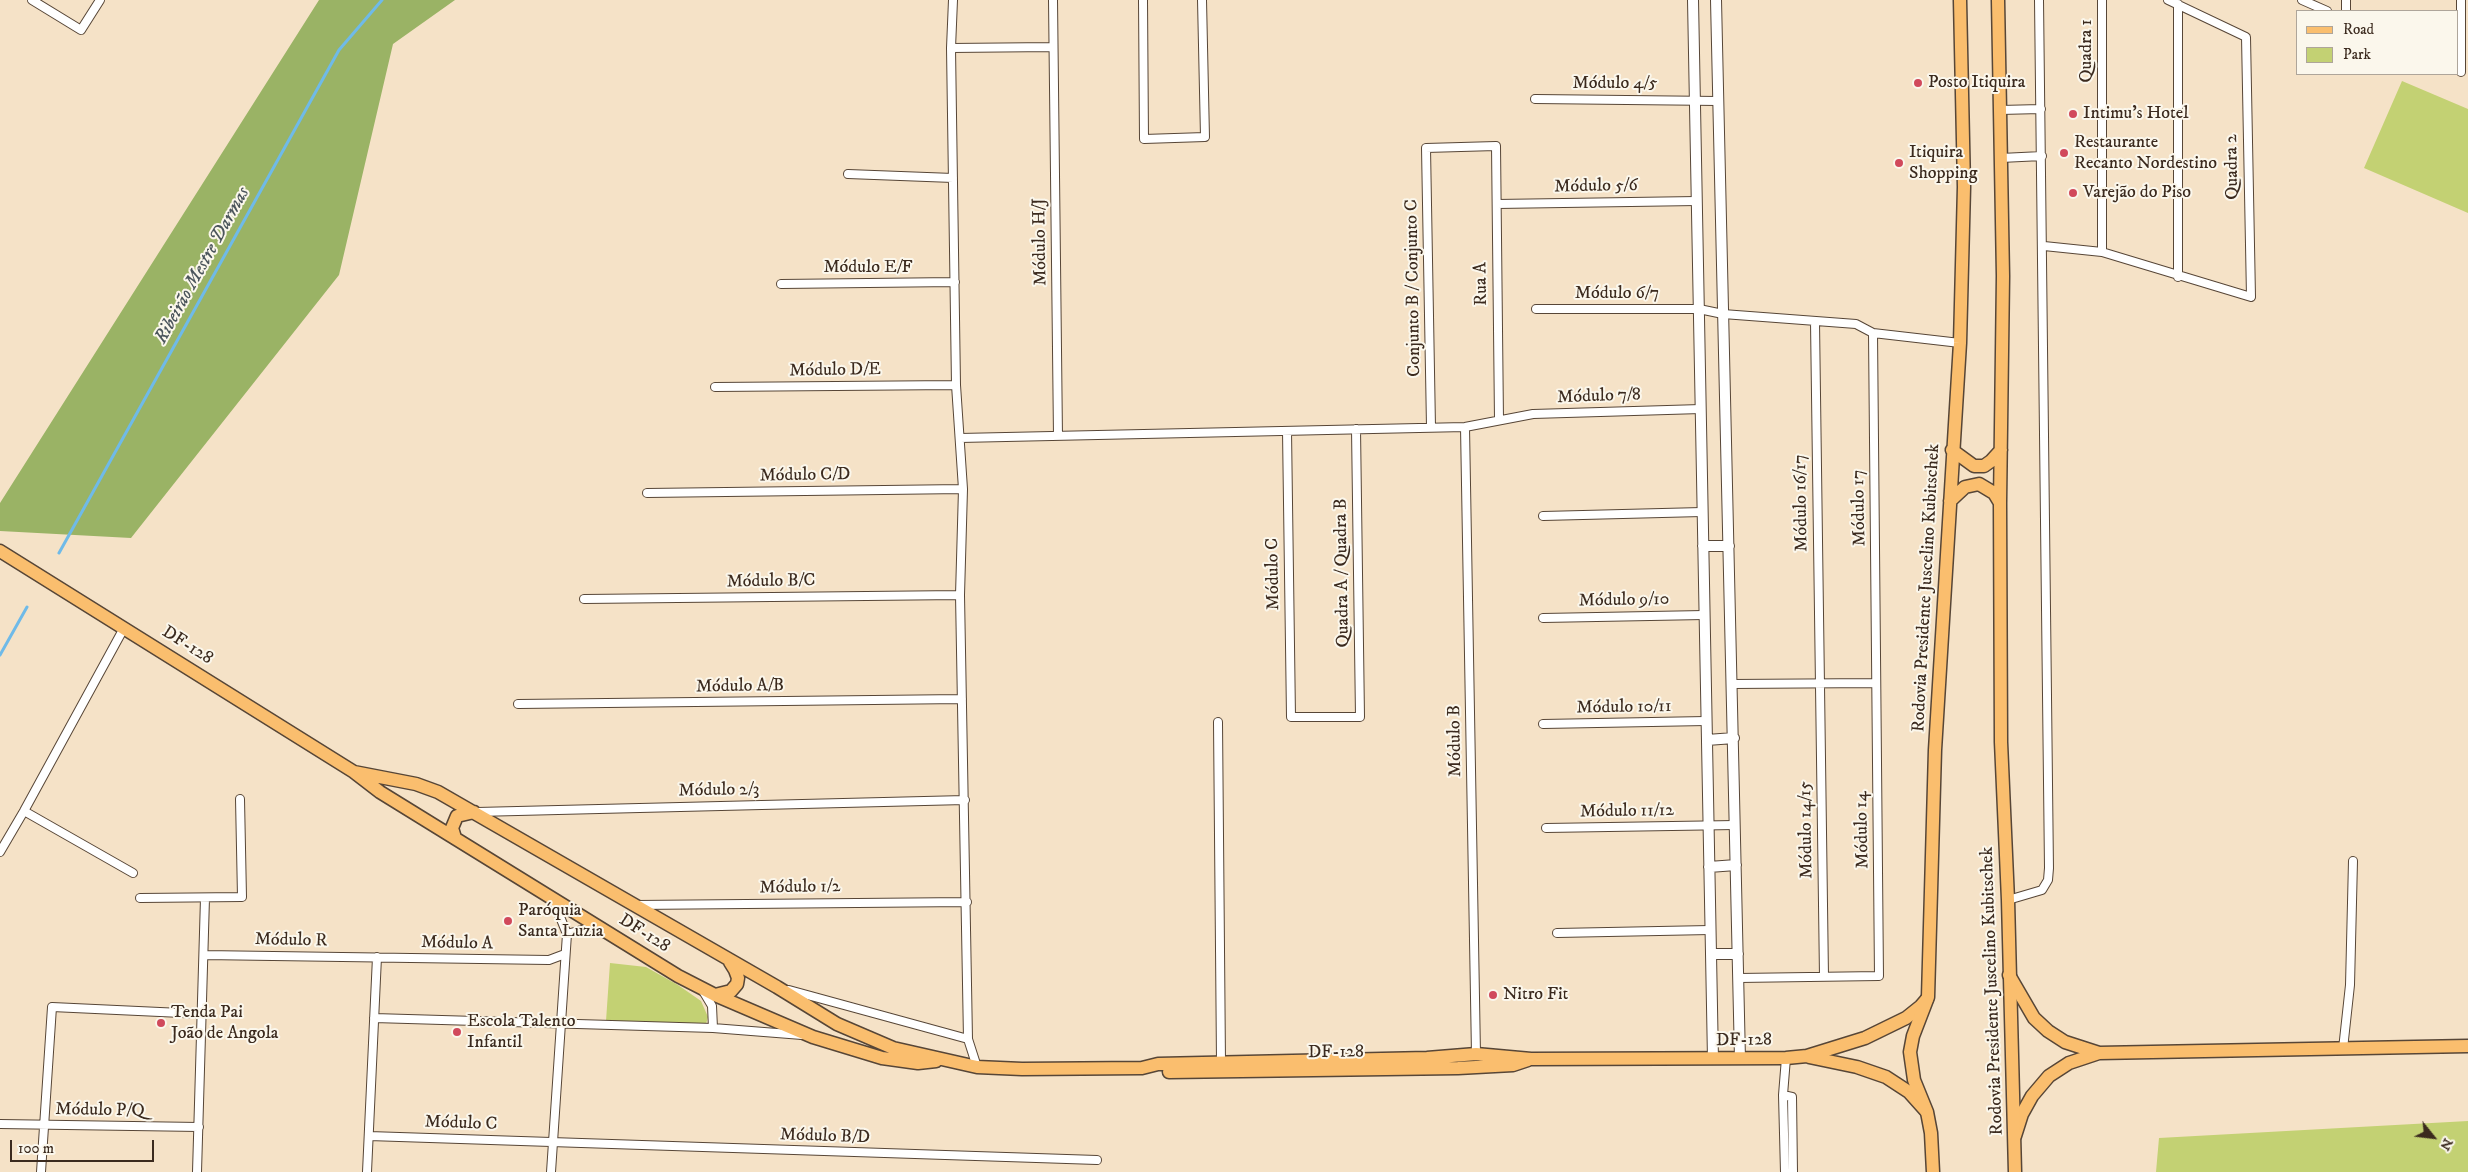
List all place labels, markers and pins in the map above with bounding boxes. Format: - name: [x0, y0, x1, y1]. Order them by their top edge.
- place label: Posto Itiquira: [1928, 72, 2025, 94]
- marker: Posto Itiquira: [1912, 77, 1924, 89]
- place label: Intimu's Hotel: [2083, 103, 2189, 125]
- marker: Intimu's Hotel: [2067, 108, 2079, 120]
- place label: Restaurante Recanto Nordestino: [2074, 132, 2217, 174]
- place label: Itiquira Shopping: [1909, 142, 1977, 184]
- marker: Restaurante Recanto Nordestino: [2058, 147, 2070, 159]
- marker: Itiquira Shopping: [1893, 157, 1905, 169]
- place label: Varejão do Piso: [2083, 182, 2191, 204]
- marker: Varejão do Piso: [2067, 187, 2079, 199]
- place label: Paróquia Santa Luzia: [518, 900, 603, 942]
- marker: Paróquia Santa Luzia: [502, 915, 514, 927]
- place label: Nitro Fit: [1503, 984, 1568, 1006]
- marker: Nitro Fit: [1487, 989, 1499, 1001]
- place label: Tenda Pai João de Angola: [171, 1002, 278, 1044]
- place label: Escola Talento Infantil: [467, 1011, 575, 1054]
- marker: Tenda Pai João de Angola: [155, 1017, 167, 1029]
- marker: Escola Talento Infantil: [451, 1026, 463, 1038]

